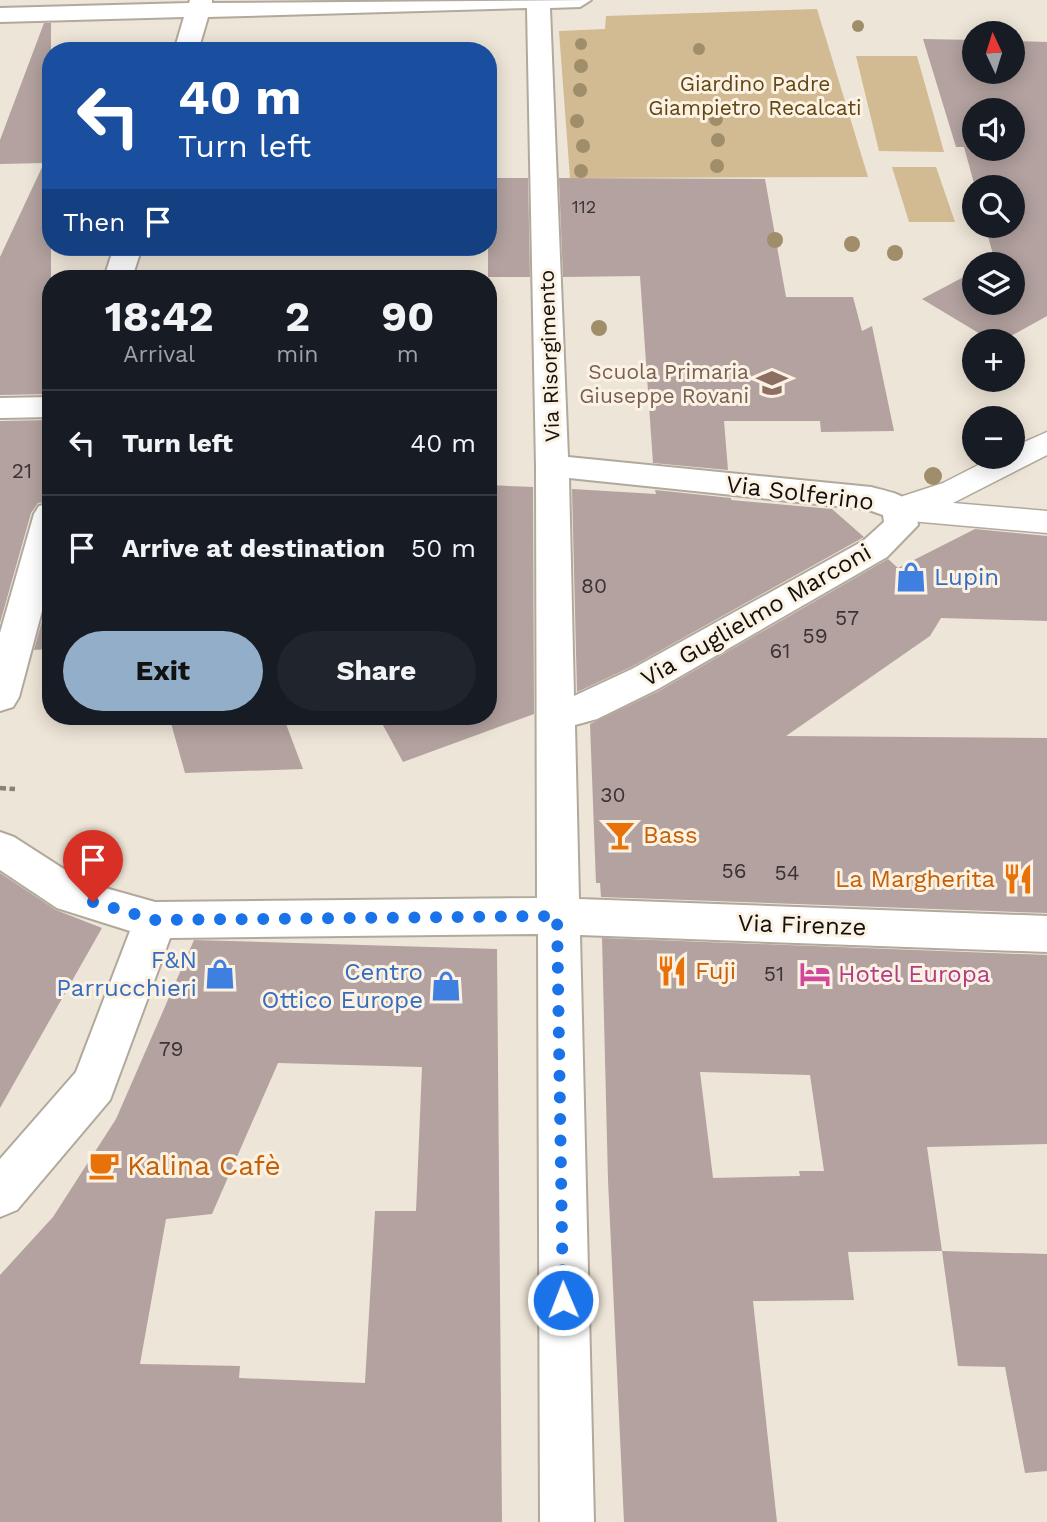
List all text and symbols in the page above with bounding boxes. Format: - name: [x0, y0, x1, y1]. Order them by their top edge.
- north arrow: [962, 21, 1026, 84]
- map controls: [962, 21, 1025, 469]
- text: 40 m: [178, 68, 301, 126]
- icon: left: [63, 70, 154, 161]
- park label: Giardino Padre Giampietro Recalcati: [648, 71, 862, 120]
- button: sound: [962, 98, 1025, 161]
- text: Turn left: [178, 127, 311, 165]
- button: search: [962, 175, 1025, 238]
- house number: 112: [572, 196, 596, 217]
- icon: arrive: [139, 203, 177, 241]
- text: Then: [63, 207, 125, 237]
- button: layers: [962, 252, 1025, 315]
- street label: Via Risorgimento: [534, 270, 564, 442]
- text: 18:42: [105, 292, 214, 341]
- text: 2: [285, 292, 310, 341]
- text: 90: [381, 292, 434, 341]
- button: +: [962, 329, 1025, 392]
- text: Arrival: [123, 341, 195, 368]
- text: min: [276, 341, 319, 368]
- text: m: [397, 341, 419, 368]
- place label: Scuola Primaria Giuseppe Rovani: [579, 359, 749, 408]
- school or university icon: Scuola Primaria Giuseppe Rovani: [755, 366, 789, 400]
- button: −: [962, 406, 1025, 469]
- icon: left: [63, 424, 101, 462]
- text: Turn left: [122, 428, 233, 458]
- text: 40 m: [410, 428, 476, 458]
- house number: 21: [12, 458, 32, 483]
- street label: Via Solferino: [725, 470, 875, 516]
- icon: arrive: [63, 529, 101, 567]
- text: Arrive at destination: [122, 533, 385, 563]
- text: 50 m: [411, 533, 476, 563]
- street label: Via Guglielmo Marconi: [636, 538, 876, 692]
- shop icon: Lupin: [894, 560, 928, 594]
- place label: Lupin: [934, 563, 999, 591]
- house number: 80: [581, 573, 607, 598]
- house number: 57: [835, 605, 859, 630]
- house number: 59: [802, 623, 828, 648]
- button: Exit: [63, 631, 263, 711]
- button: Share: [277, 631, 476, 711]
- house number: 61: [770, 638, 790, 663]
- house number: 30: [600, 782, 626, 807]
- bar icon: Bass: [603, 818, 637, 852]
- place label: Bass: [643, 821, 698, 849]
- pin: [63, 830, 123, 902]
- icon: arrive: [74, 841, 112, 879]
- house number: 56: [722, 858, 747, 883]
- house number: 54: [774, 860, 800, 885]
- restaurant icon: La Margherita: [1001, 862, 1035, 896]
- place label: La Margherita: [835, 865, 995, 893]
- street label: Via Firenze: [737, 909, 867, 941]
- place label: F&N Parrucchieri: [56, 946, 197, 1002]
- restaurant icon: Fuji: [655, 954, 689, 988]
- shop icon: F&N Parrucchieri: [203, 957, 237, 991]
- place label: Fuji: [695, 957, 736, 985]
- hotel icon: Hotel Europa: [798, 957, 832, 991]
- place label: Centro Ottico Europe: [262, 958, 423, 1014]
- place label: Hotel Europa: [838, 960, 990, 988]
- house number: 51: [764, 961, 784, 986]
- shop icon: Centro Ottico Europe: [429, 969, 463, 1003]
- house number: 79: [159, 1036, 183, 1061]
- cafe icon: Kalina Cafè: [87, 1148, 121, 1182]
- place label: Kalina Cafè: [127, 1149, 281, 1182]
- position arrow: [526, 1263, 600, 1337]

